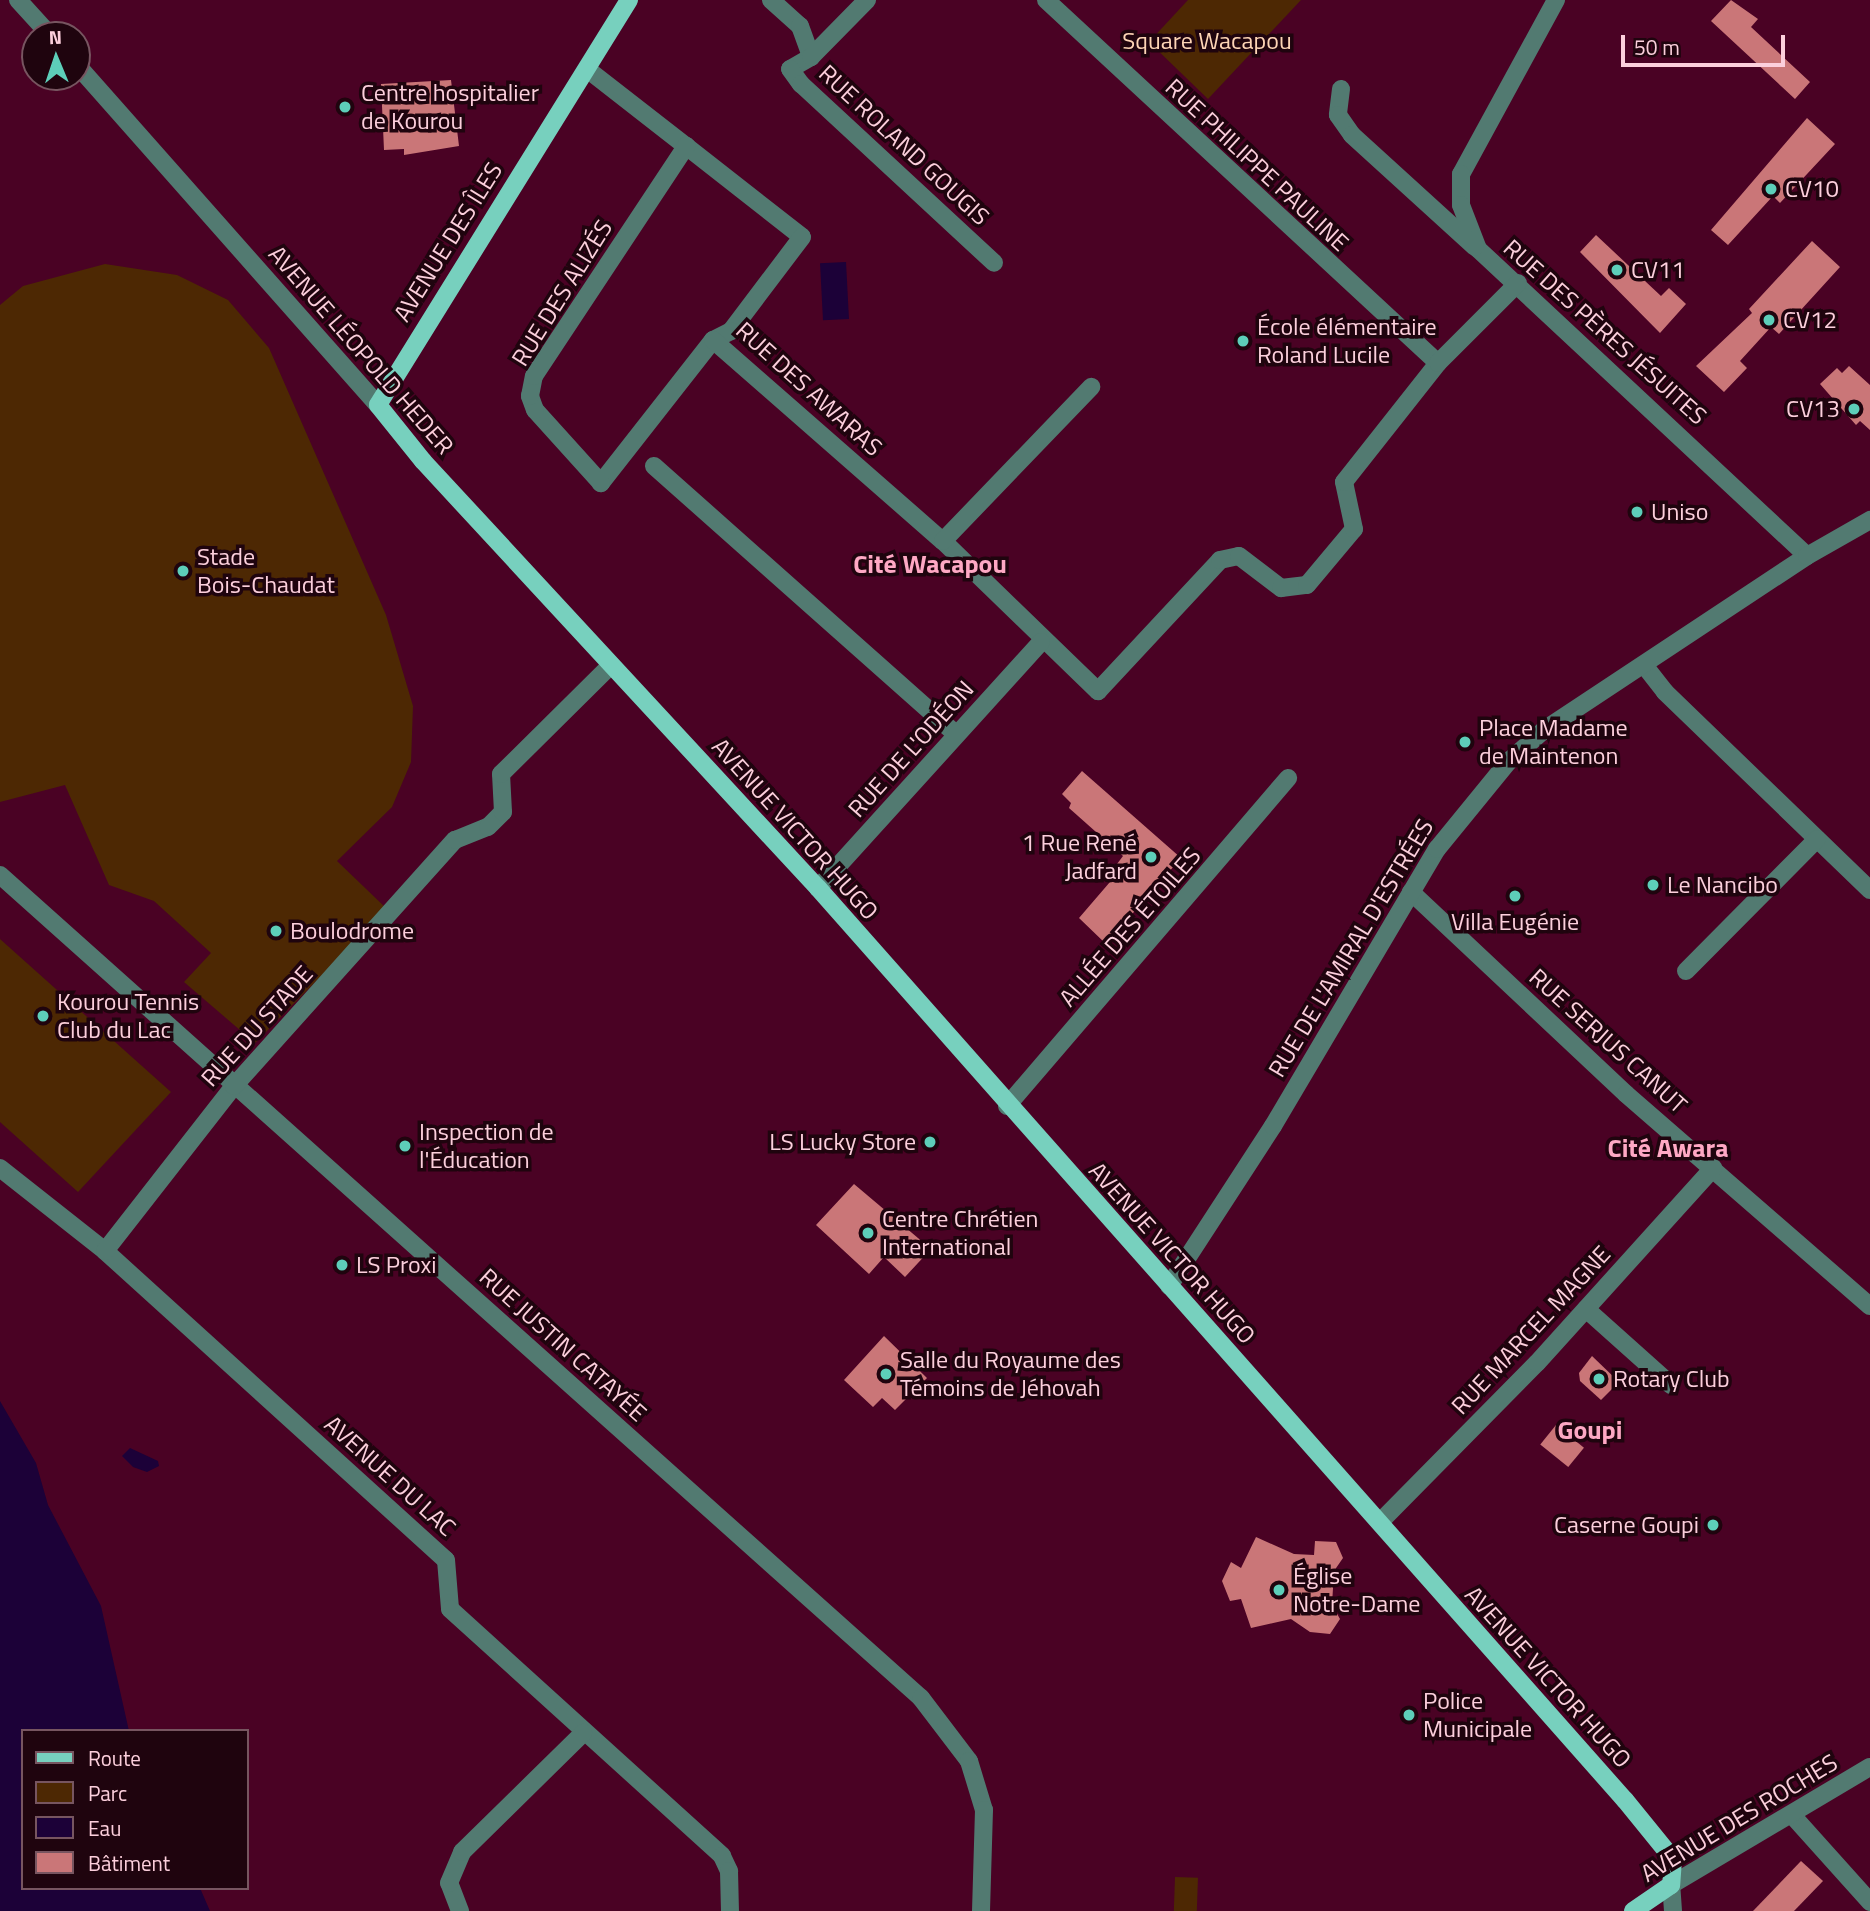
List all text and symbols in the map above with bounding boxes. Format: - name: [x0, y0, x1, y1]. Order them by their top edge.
- north arrow: [21, 21, 91, 91]
- scale bar: [1625, 21, 1790, 65]
- text: N: [48, 22, 62, 51]
- park label: Square Wacapou: [1122, 27, 1292, 55]
- text: 50 m: [1634, 31, 1680, 63]
- street label: RUE ROLAND GOUGIS: [813, 59, 995, 231]
- street label: RUE PHILIPPE PAULINE: [1160, 73, 1354, 257]
- place label: Centre hospitalier de Kourou: [361, 79, 539, 135]
- marker: Centre hospitalier de Kourou: [335, 97, 355, 117]
- street label: AVENUE DES ÎLES: [388, 157, 508, 327]
- place label: CV10: [1785, 175, 1839, 203]
- marker: CV10: [1763, 181, 1779, 197]
- street label: RUE DES ALIZÉS: [506, 215, 618, 371]
- street label: RUE DES PÈRES JÉSUITES: [1498, 233, 1712, 431]
- street label: AVENUE LÉOPOLD HEDER: [263, 240, 459, 460]
- place label: CV11: [1631, 256, 1685, 284]
- marker: CV11: [1609, 262, 1625, 278]
- place label: CV12: [1783, 306, 1837, 334]
- marker: CV12: [1761, 312, 1777, 328]
- place label: École élémentaire Roland Lucile: [1257, 313, 1437, 369]
- street label: RUE DES AWARAS: [730, 316, 888, 462]
- marker: École élémentaire Roland Lucile: [1235, 333, 1251, 349]
- place label: CV13: [1786, 395, 1840, 423]
- marker: CV13: [1846, 401, 1862, 417]
- place label: Uniso: [1651, 498, 1708, 526]
- marker: Uniso: [1629, 504, 1645, 520]
- place label: Stade Bois-Chaudat: [197, 543, 335, 599]
- district label: Cité Wacapou: [853, 548, 1007, 580]
- marker: Stade Bois-Chaudat: [175, 563, 191, 579]
- street label: RUE DE L'ODÉON: [842, 675, 980, 823]
- place label: Place Madame de Maintenon: [1479, 714, 1628, 770]
- street label: AVENUE VICTOR HUGO: [706, 732, 884, 926]
- marker: Place Madame de Maintenon: [1457, 734, 1473, 750]
- street label: RUE DE L'AMIRAL D'ESTRÉES: [1262, 814, 1440, 1082]
- place label: 1 Rue René Jadfard: [1022, 829, 1137, 885]
- street label: ALLÉE DES ÉTOILES: [1053, 842, 1207, 1012]
- marker: 1 Rue René Jadfard: [1143, 849, 1159, 865]
- place label: Le Nancibo: [1667, 871, 1778, 899]
- marker: Le Nancibo: [1645, 877, 1661, 893]
- marker: Villa Eugénie: [1507, 888, 1523, 904]
- place label: Villa Eugénie: [1451, 908, 1579, 936]
- place label: Boulodrome: [290, 917, 414, 945]
- marker: Boulodrome: [268, 923, 284, 939]
- street label: RUE DU STADE: [195, 960, 319, 1092]
- street label: RUE SERJUS CANUT: [1523, 963, 1693, 1119]
- place label: Kourou Tennis Club du Lac: [57, 988, 199, 1044]
- marker: Kourou Tennis Club du Lac: [35, 1008, 51, 1024]
- place label: Inspection de l'Éducation: [419, 1118, 554, 1174]
- place label: LS Lucky Store: [769, 1128, 916, 1156]
- district label: Cité Awara: [1608, 1132, 1728, 1164]
- marker: LS Lucky Store: [922, 1134, 938, 1150]
- marker: Inspection de l'Éducation: [397, 1138, 413, 1154]
- street label: AVENUE VICTOR HUGO: [1083, 1156, 1261, 1350]
- place label: Centre Chrétien International: [882, 1205, 1038, 1261]
- marker: Centre Chrétien International: [860, 1225, 876, 1241]
- street label: RUE MARCEL MAGNE: [1446, 1240, 1616, 1420]
- place label: LS Proxi: [356, 1251, 437, 1279]
- marker: LS Proxi: [334, 1257, 350, 1273]
- street label: RUE JUSTIN CATAYÉE: [474, 1263, 652, 1427]
- place label: Salle du Royaume des Témoins de Jéhovah: [900, 1346, 1121, 1402]
- place label: Rotary Club: [1613, 1365, 1730, 1393]
- marker: Salle du Royaume des Témoins de Jéhovah: [878, 1366, 894, 1382]
- marker: Rotary Club: [1591, 1371, 1607, 1387]
- street label: AVENUE DU LAC: [319, 1410, 461, 1542]
- district label: Goupi: [1558, 1414, 1622, 1446]
- place label: Caserne Goupi: [1554, 1511, 1699, 1539]
- marker: Caserne Goupi: [1705, 1517, 1721, 1533]
- place label: Église Notre-Dame: [1293, 1562, 1420, 1618]
- street label: AVENUE VICTOR HUGO: [1459, 1580, 1637, 1774]
- marker: Église Notre-Dame: [1271, 1582, 1287, 1598]
- place label: Police Municipale: [1423, 1687, 1532, 1743]
- marker: Police Municipale: [1401, 1707, 1417, 1723]
- legend: [21, 1729, 248, 1890]
- text: Route: [88, 1742, 141, 1774]
- street label: AVENUE DES ROCHES: [1636, 1748, 1842, 1888]
- text: Parc: [88, 1777, 127, 1809]
- text: Eau: [88, 1812, 121, 1844]
- text: Bâtiment: [88, 1847, 170, 1879]

